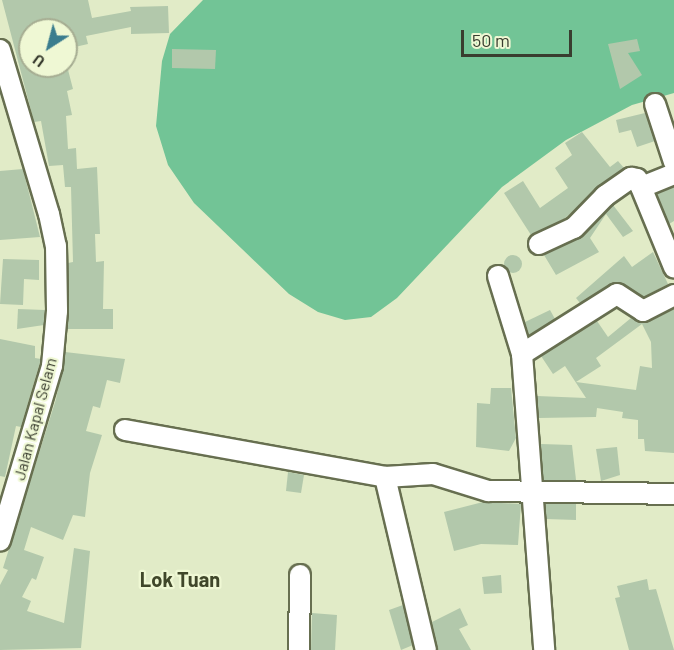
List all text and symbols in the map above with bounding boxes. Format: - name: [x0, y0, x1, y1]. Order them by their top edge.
- north arrow: [18, 18, 78, 78]
- scale bar: [464, 18, 575, 56]
- text: 50 m: [472, 29, 510, 51]
- text: U: [29, 51, 48, 72]
- street label: Jalan Kapal Selam: [9, 356, 61, 482]
- district label: Lok Tuan: [140, 567, 220, 591]

